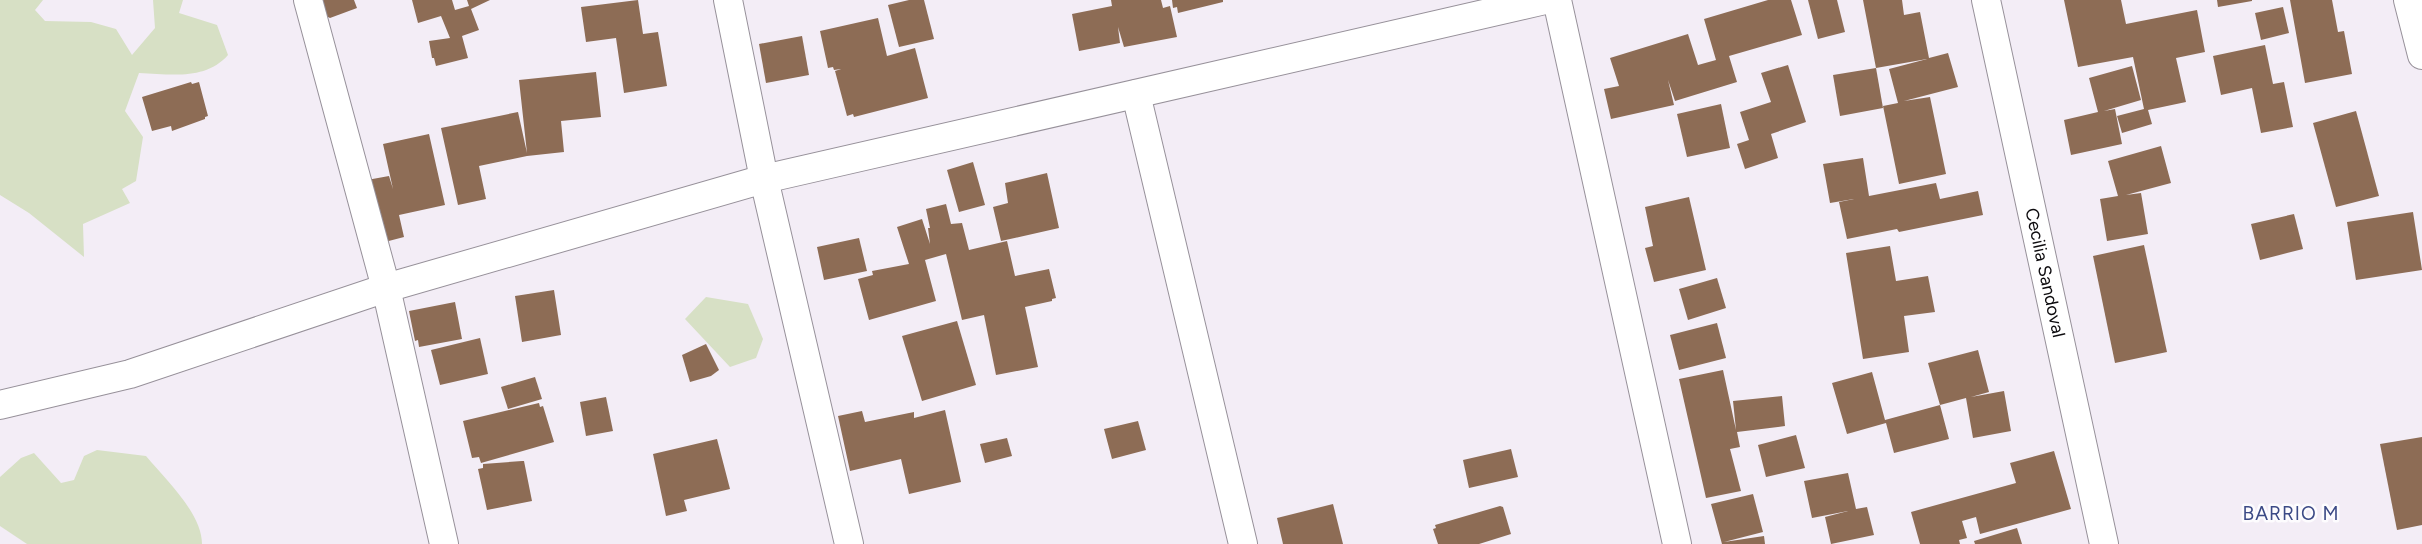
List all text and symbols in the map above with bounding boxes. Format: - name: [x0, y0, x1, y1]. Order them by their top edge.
- street label: Cecilia Sandoval: [2020, 206, 2070, 339]
- district label: BARRIO M: [2243, 502, 2339, 525]

